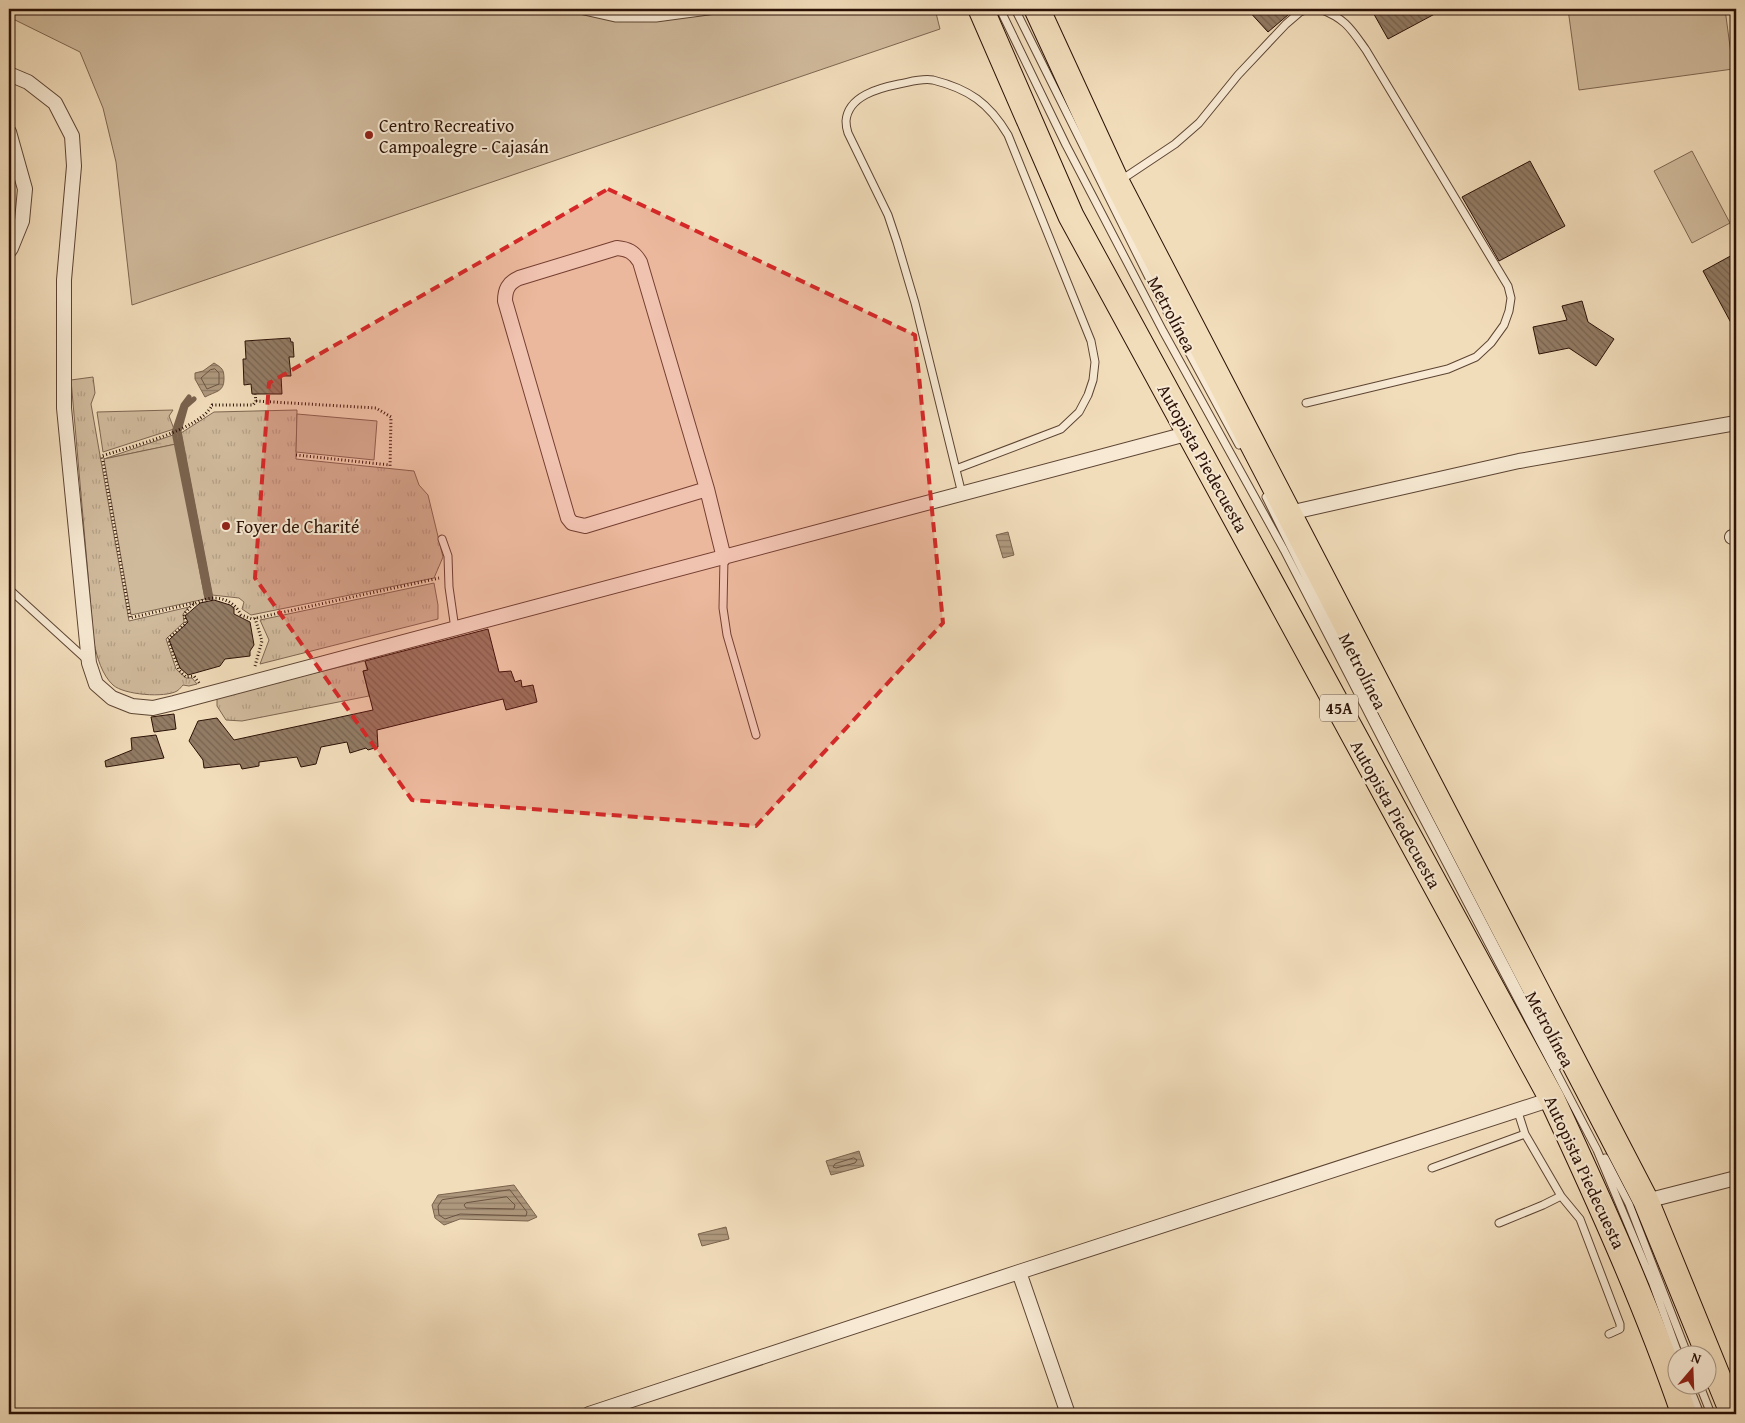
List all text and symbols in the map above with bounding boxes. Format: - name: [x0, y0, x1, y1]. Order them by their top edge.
- place label: Centro Recreativo Campoalegre - Cajasán: [379, 112, 549, 160]
- marker: Centro Recreativo Campoalegre - Cajasán: [363, 129, 375, 141]
- street label: Metrolínea: [1141, 271, 1204, 357]
- street label: Autopista Piedecuesta: [1151, 379, 1255, 538]
- place label: Foyer de Charité: [236, 513, 359, 540]
- marker: Foyer de Charité: [220, 520, 232, 532]
- street label: Metrolínea: [1332, 628, 1394, 715]
- road number: 45A: [1320, 694, 1358, 721]
- street label: Autopista Piedecuesta: [1344, 735, 1448, 894]
- street label: Metrolínea: [1519, 986, 1582, 1072]
- street label: Autopista Piedecuesta: [1538, 1091, 1633, 1254]
- north arrow: [1668, 1346, 1718, 1396]
- text: N: [1689, 1347, 1705, 1369]

